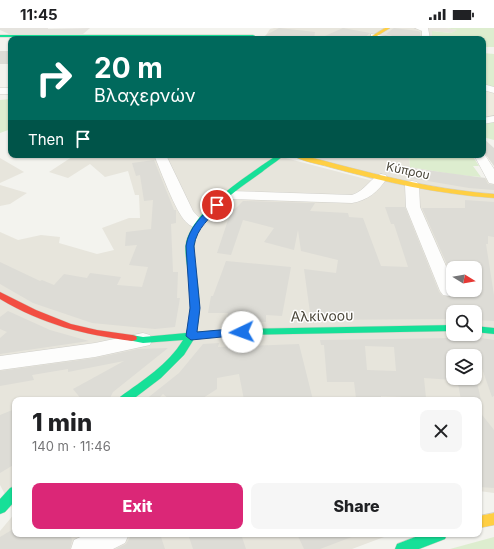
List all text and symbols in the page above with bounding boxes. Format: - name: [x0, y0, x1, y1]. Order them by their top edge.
- text: 11:45: [20, 5, 58, 24]
- text: 20 m: [94, 51, 163, 85]
- icon: right: [28, 52, 80, 104]
- text: Βλαχερνών: [94, 85, 195, 106]
- icon: arrive: [72, 128, 94, 150]
- text: Then: [28, 130, 64, 149]
- street label: Κύπρου: [385, 159, 431, 182]
- pin: [200, 188, 234, 222]
- icon: arrive: [206, 194, 228, 216]
- north arrow: [446, 261, 482, 297]
- map controls: [446, 261, 482, 385]
- button: search: [446, 305, 482, 341]
- street label: Αλκίνοου: [290, 306, 354, 325]
- position arrow: [221, 311, 263, 353]
- button: layers: [446, 349, 482, 385]
- text: 1 min: [32, 408, 92, 437]
- button: close: [420, 410, 462, 452]
- text: 140 m · 11:46: [32, 438, 111, 454]
- button: Exit: [32, 483, 243, 529]
- button: Share: [251, 483, 462, 529]

